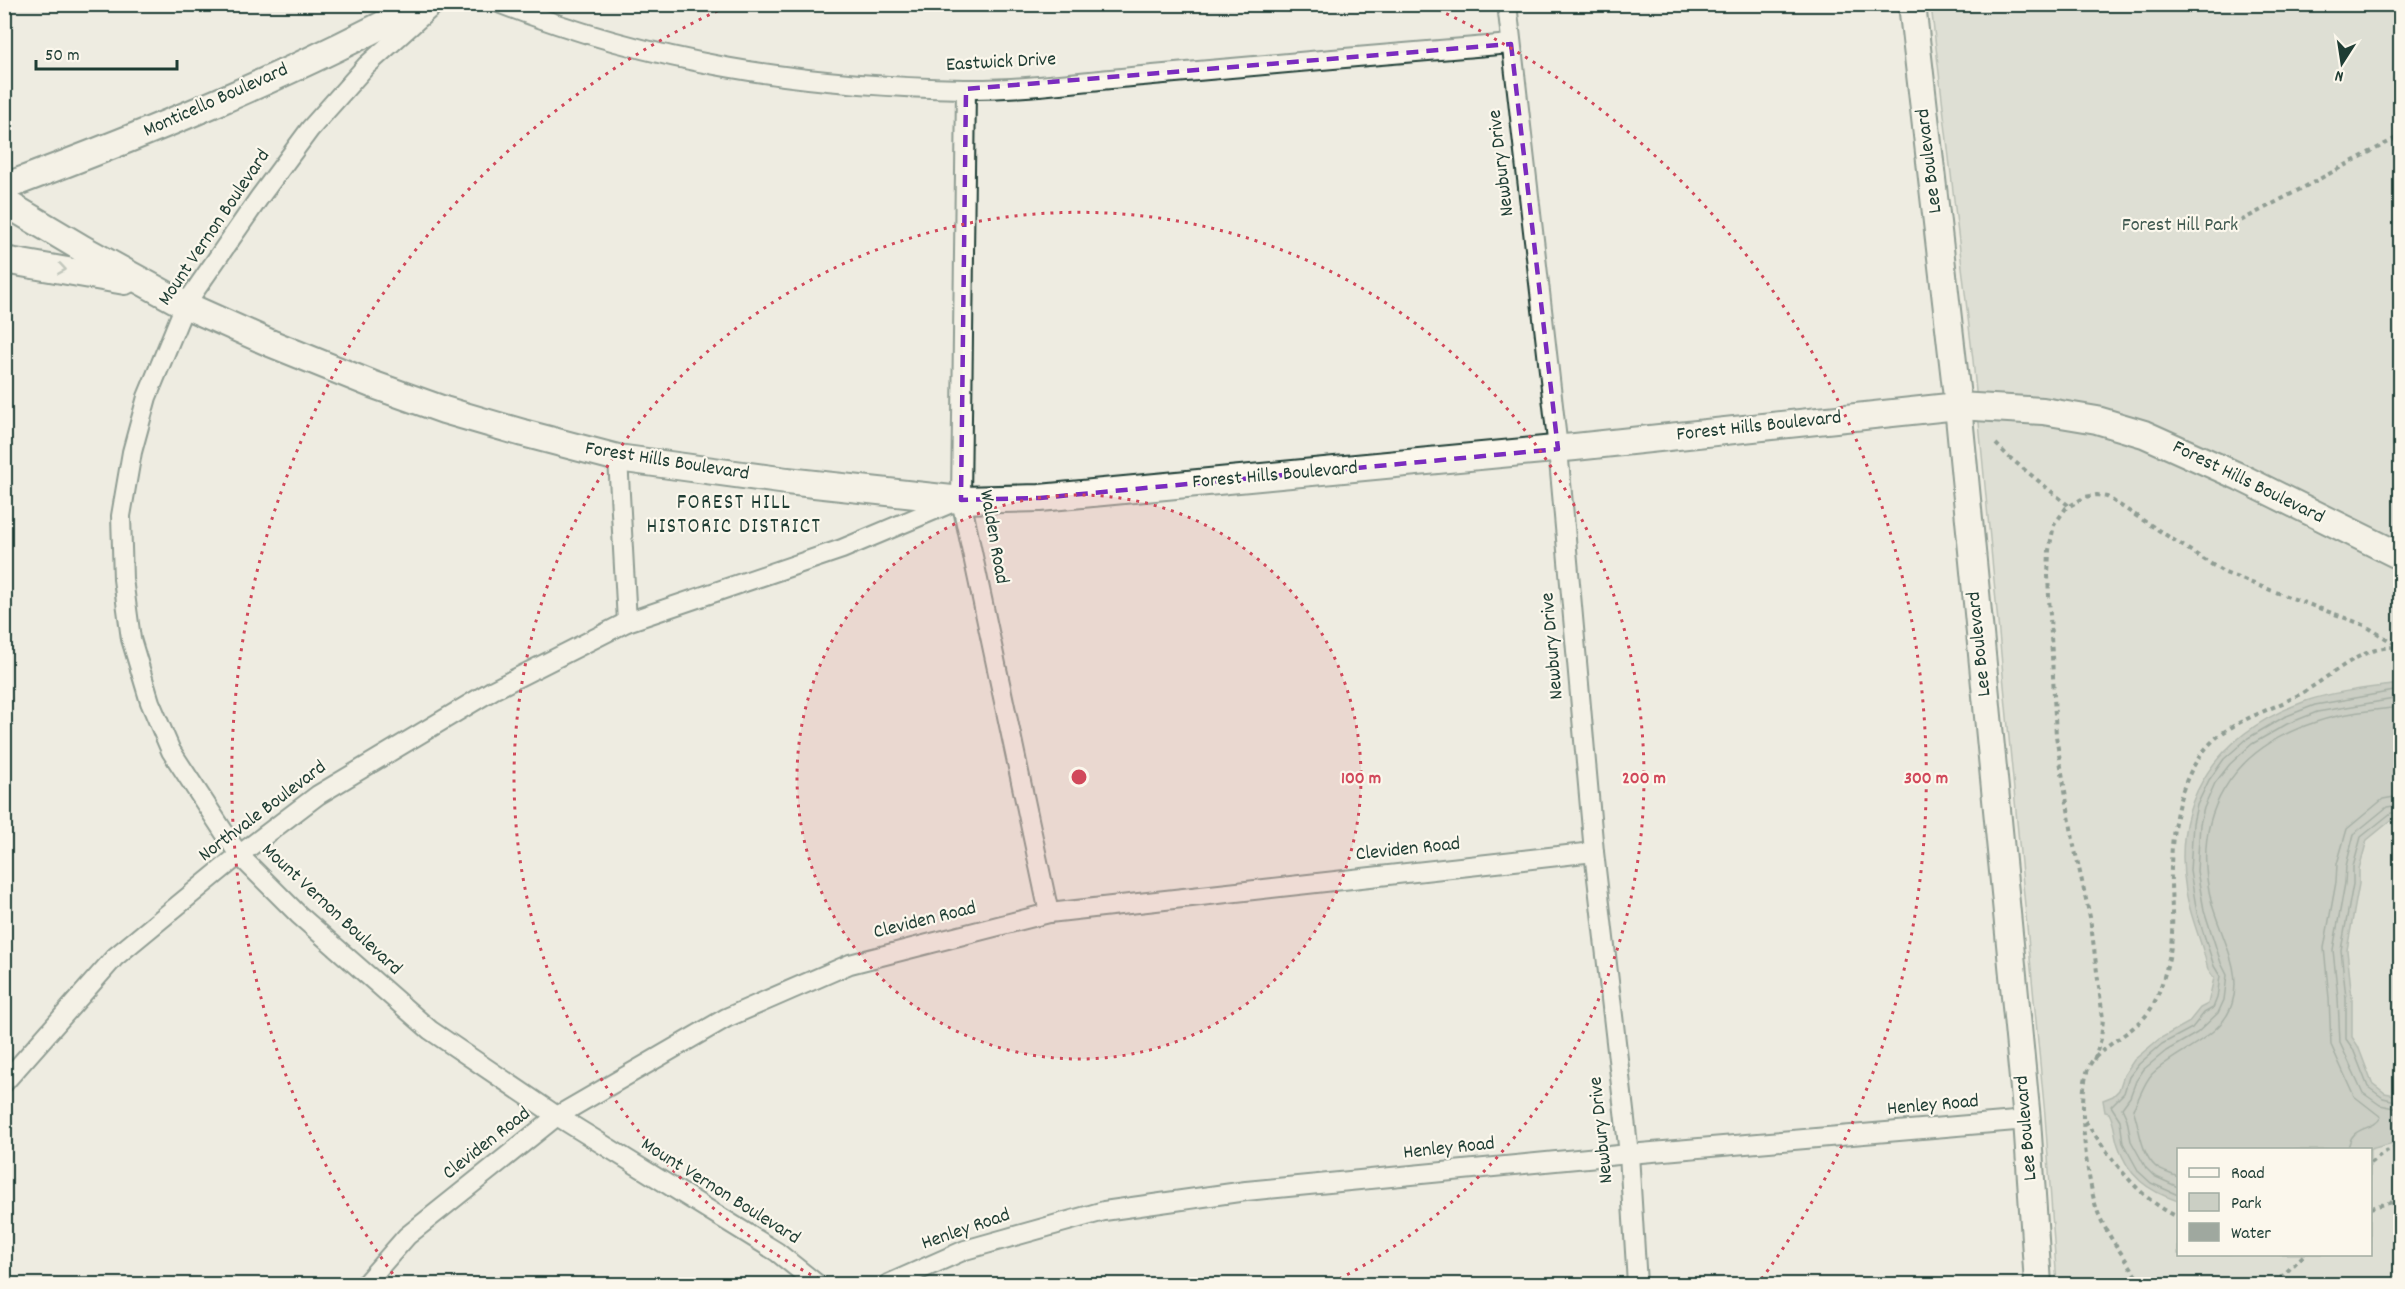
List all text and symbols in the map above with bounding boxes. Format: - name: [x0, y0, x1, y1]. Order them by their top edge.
- scale bar: [36, 33, 177, 71]
- north arrow: [2312, 33, 2372, 93]
- text: 50 m: [45, 44, 80, 69]
- street label: Eastwick Drive: [945, 46, 1057, 80]
- street label: Monticello Boulevard: [139, 57, 293, 145]
- text: N: [2333, 63, 2346, 87]
- street label: Lee Boulevard: [1910, 107, 1950, 215]
- street label: Newbury Drive: [1482, 108, 1522, 218]
- street label: Mount Vernon Boulevard: [152, 144, 278, 312]
- park label: Forest Hill Park: [2122, 212, 2238, 240]
- one-way arrow: [57, 262, 67, 275]
- street label: Forest Hills Boulevard: [1675, 404, 1843, 450]
- street label: Forest Hills Boulevard: [2167, 434, 2329, 532]
- street label: Forest Hills Boulevard: [583, 435, 751, 489]
- street label: Forest Hills Boulevard: [1191, 455, 1359, 497]
- street label: Walden Road: [971, 488, 1015, 586]
- district label: FOREST HILL HISTORIC DISTRICT: [647, 489, 821, 543]
- street label: Lee Boulevard: [1961, 590, 1999, 698]
- street label: Newbury Drive: [1534, 591, 1572, 701]
- street label: Northvale Boulevard: [193, 755, 333, 869]
- centre of rings: [1069, 767, 1089, 787]
- text: 100 m: [1341, 767, 1381, 792]
- text: 200 m: [1622, 767, 1666, 792]
- text: 300 m: [1904, 767, 1948, 792]
- street label: Cleviden Road: [1354, 831, 1462, 869]
- street label: Mount Vernon Boulevard: [254, 837, 408, 983]
- street label: Cleviden Road: [871, 895, 979, 947]
- street label: Lee Boulevard: [2008, 1074, 2046, 1182]
- street label: Newbury Drive: [1582, 1075, 1622, 1185]
- street label: Henley Road: [1886, 1088, 1980, 1124]
- street label: Cleviden Road: [437, 1101, 537, 1187]
- street label: Henley Road: [1402, 1130, 1496, 1168]
- street label: Mount Vernon Boulevard: [635, 1132, 805, 1252]
- legend: [2177, 1148, 2372, 1256]
- text: Road: [2231, 1162, 2265, 1187]
- text: Park: [2231, 1192, 2262, 1217]
- street label: Henley Road: [918, 1202, 1014, 1258]
- text: Water: [2231, 1222, 2271, 1247]

